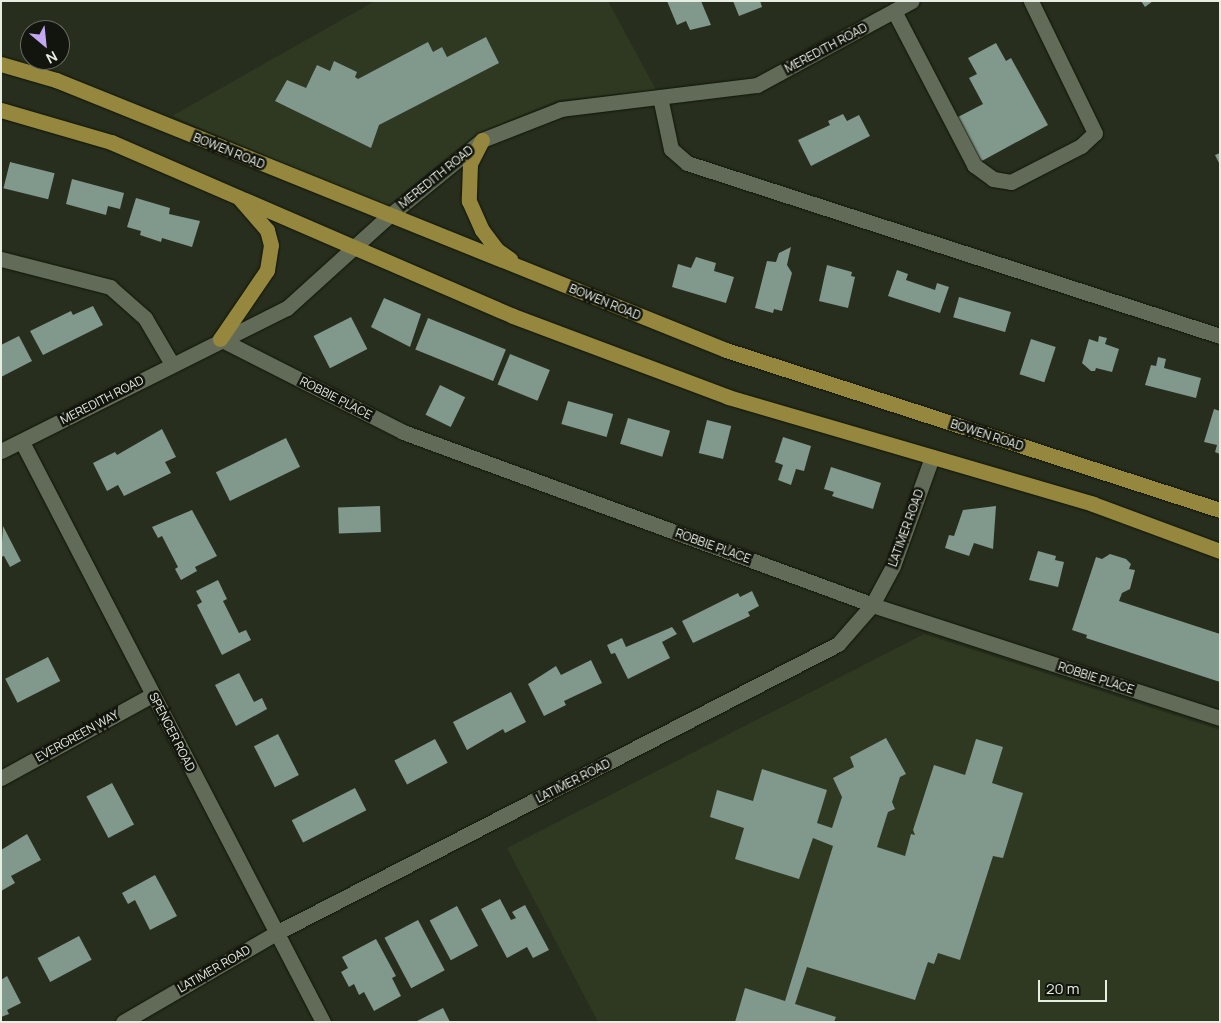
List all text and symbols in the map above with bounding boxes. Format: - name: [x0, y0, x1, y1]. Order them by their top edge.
- north arrow: [20, 20, 70, 70]
- street label: MEREDITH ROAD: [782, 20, 870, 76]
- text: N: [43, 47, 61, 69]
- street label: BOWEN ROAD: [191, 130, 267, 172]
- street label: MEREDITH ROAD: [396, 143, 476, 211]
- street label: BOWEN ROAD: [567, 281, 643, 323]
- street label: MEREDITH ROAD: [58, 373, 146, 427]
- street label: ROBBIE PLACE: [297, 374, 375, 422]
- street label: BOWEN ROAD: [949, 416, 1025, 454]
- street label: LATIMER ROAD: [885, 487, 927, 569]
- street label: ROBBIE PLACE: [673, 526, 753, 566]
- street label: ROBBIE PLACE: [1056, 659, 1136, 697]
- street label: SPENCER ROAD: [146, 690, 198, 774]
- street label: EVERGREEN WAY: [33, 707, 121, 765]
- street label: LATIMER ROAD: [533, 756, 613, 806]
- street label: LATIMER ROAD: [175, 942, 253, 996]
- scale bar: [1041, 970, 1110, 1002]
- text: 20 m: [1046, 978, 1079, 999]

